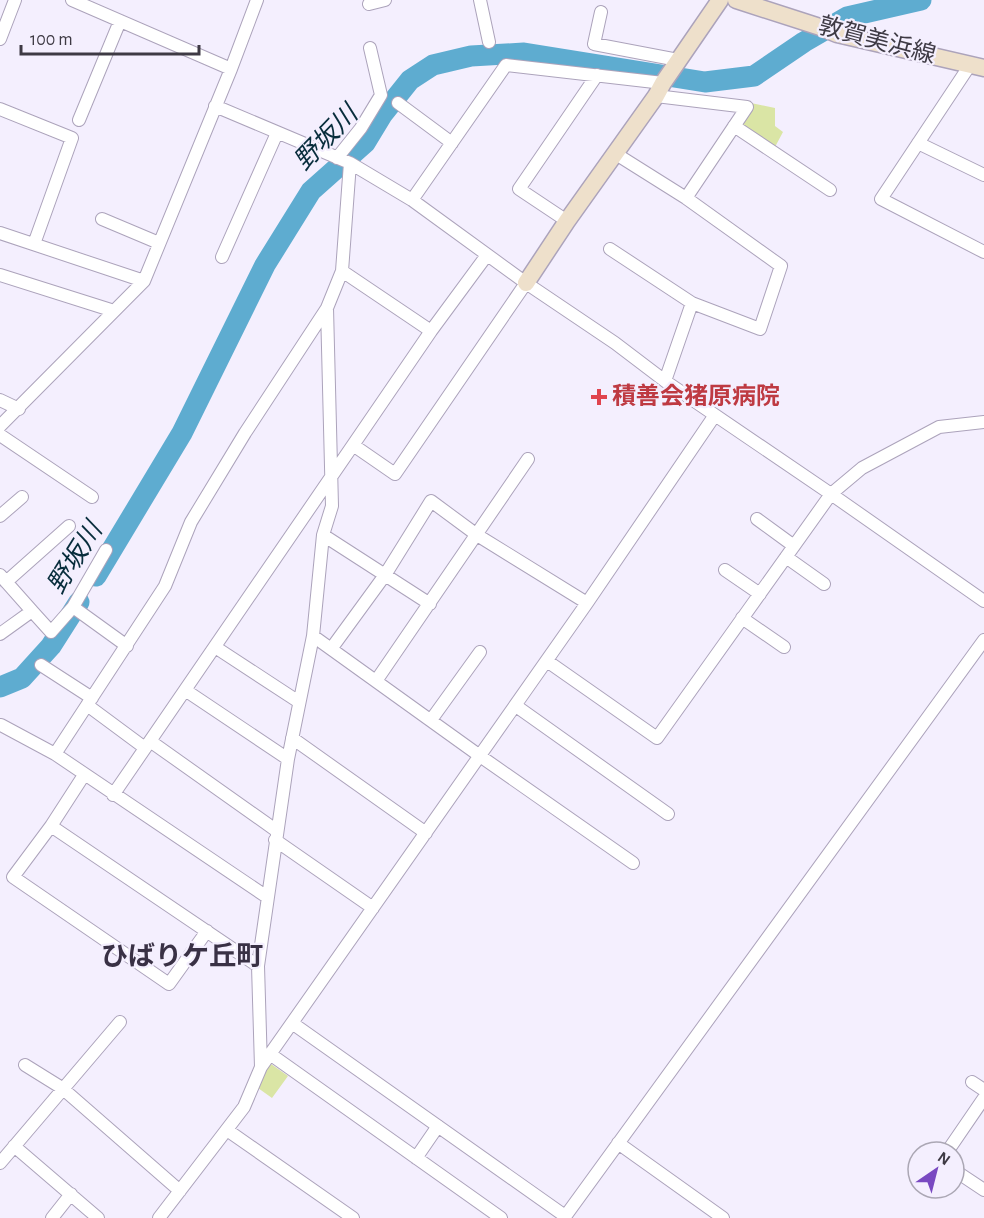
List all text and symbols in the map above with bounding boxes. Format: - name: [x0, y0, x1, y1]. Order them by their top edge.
- street label: 敦賀美浜線: [816, 12, 939, 68]
- scale bar: [21, 18, 200, 56]
- text: 100 m: [30, 31, 73, 49]
- water label: 野坂川: [289, 98, 365, 175]
- place label: 積善会猪原病院: [612, 383, 780, 409]
- marker: 積善会猪原病院: [590, 388, 608, 406]
- water label: 野坂川: [42, 515, 108, 598]
- district label: ひばりケ丘町: [101, 942, 263, 970]
- north arrow: [906, 1140, 966, 1200]
- text: N: [935, 1149, 953, 1168]

